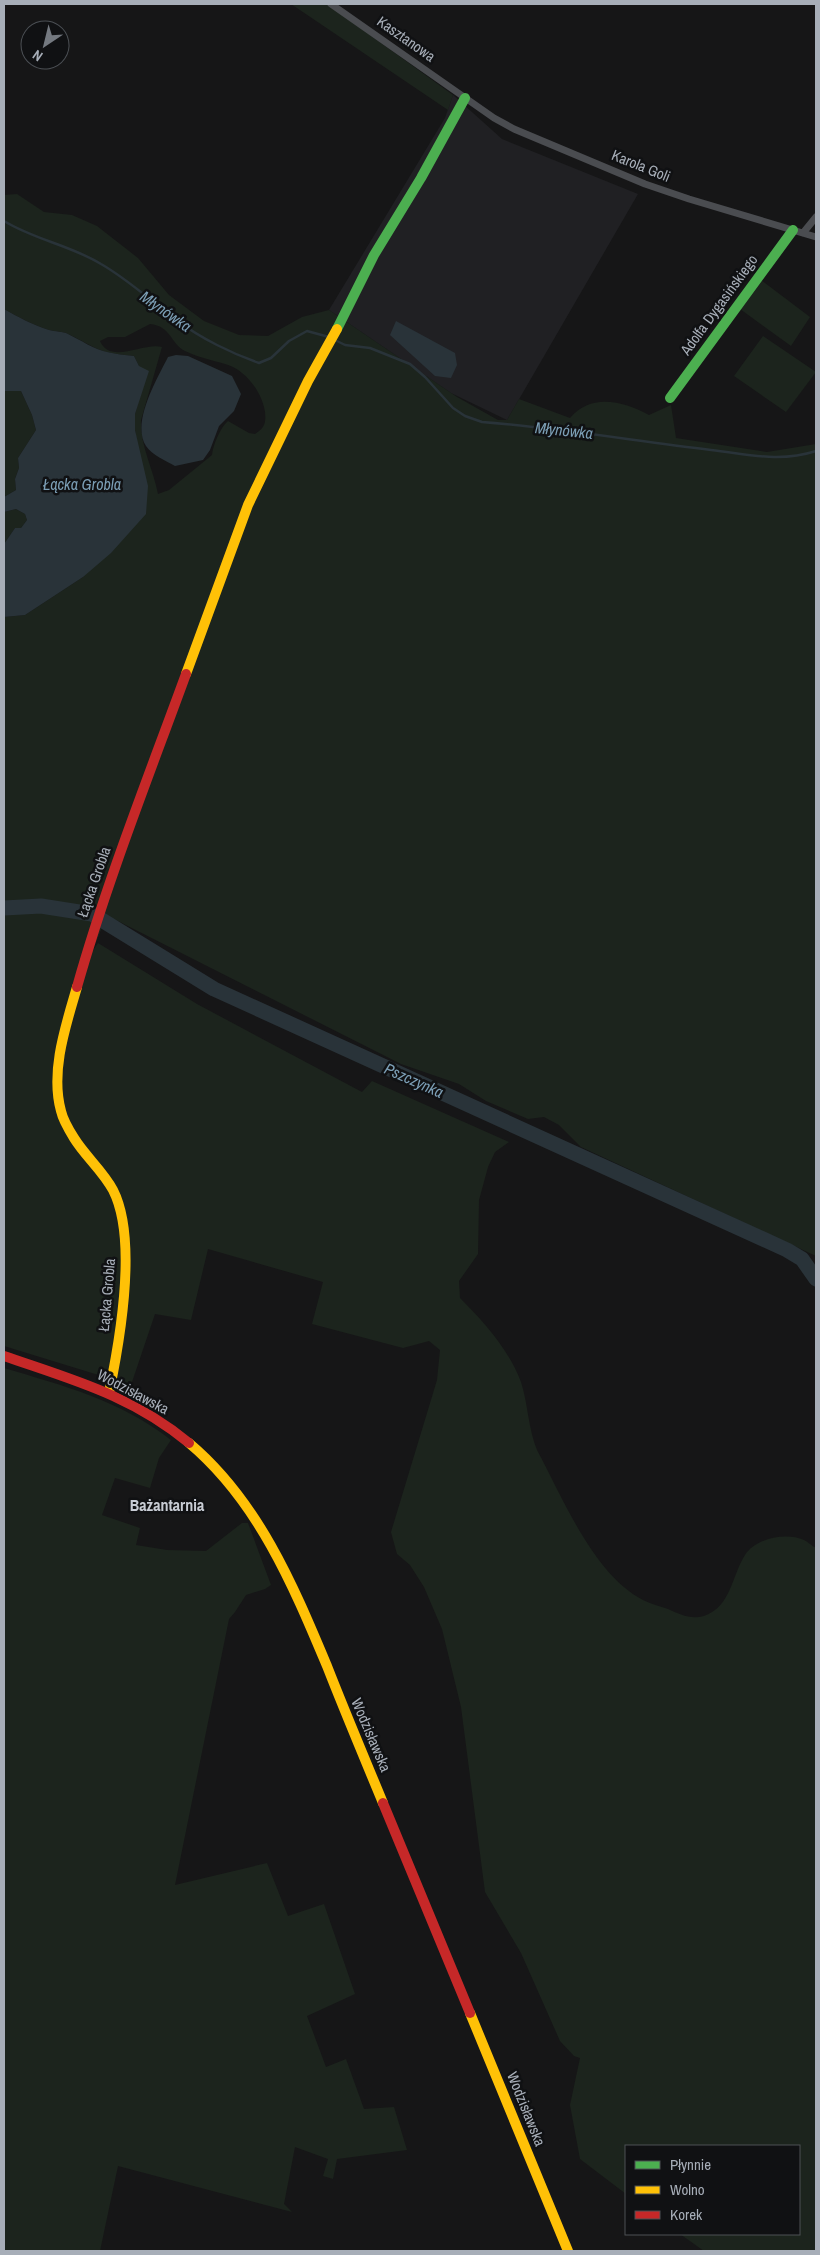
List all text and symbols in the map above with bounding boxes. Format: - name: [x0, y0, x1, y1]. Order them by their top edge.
- street label: Kasztanowa: [373, 11, 440, 66]
- north arrow: [20, 20, 70, 70]
- text: N: [29, 46, 46, 65]
- street label: Karola Goli: [609, 144, 674, 187]
- street label: Adolfa Dygasińskiego: [674, 250, 762, 360]
- water label: Młynówka: [136, 285, 196, 337]
- water label: Młynówka: [534, 416, 594, 444]
- water label: Łącka Grobla: [42, 473, 121, 495]
- street label: Łącka Grobla: [72, 844, 115, 920]
- water label: Pszczynka: [381, 1057, 447, 1103]
- street label: Łącka Grobla: [93, 1257, 120, 1332]
- street label: Wodzisławska: [94, 1364, 173, 1419]
- district label: Bażantarnia: [130, 1494, 205, 1516]
- street label: Wodzisławska: [346, 1695, 397, 1775]
- street label: Wodzisławska: [502, 2069, 551, 2149]
- legend: [625, 2145, 800, 2235]
- text: Płynnie: [670, 2154, 711, 2175]
- text: Wolno: [670, 2179, 705, 2200]
- text: Korek: [670, 2204, 703, 2225]

